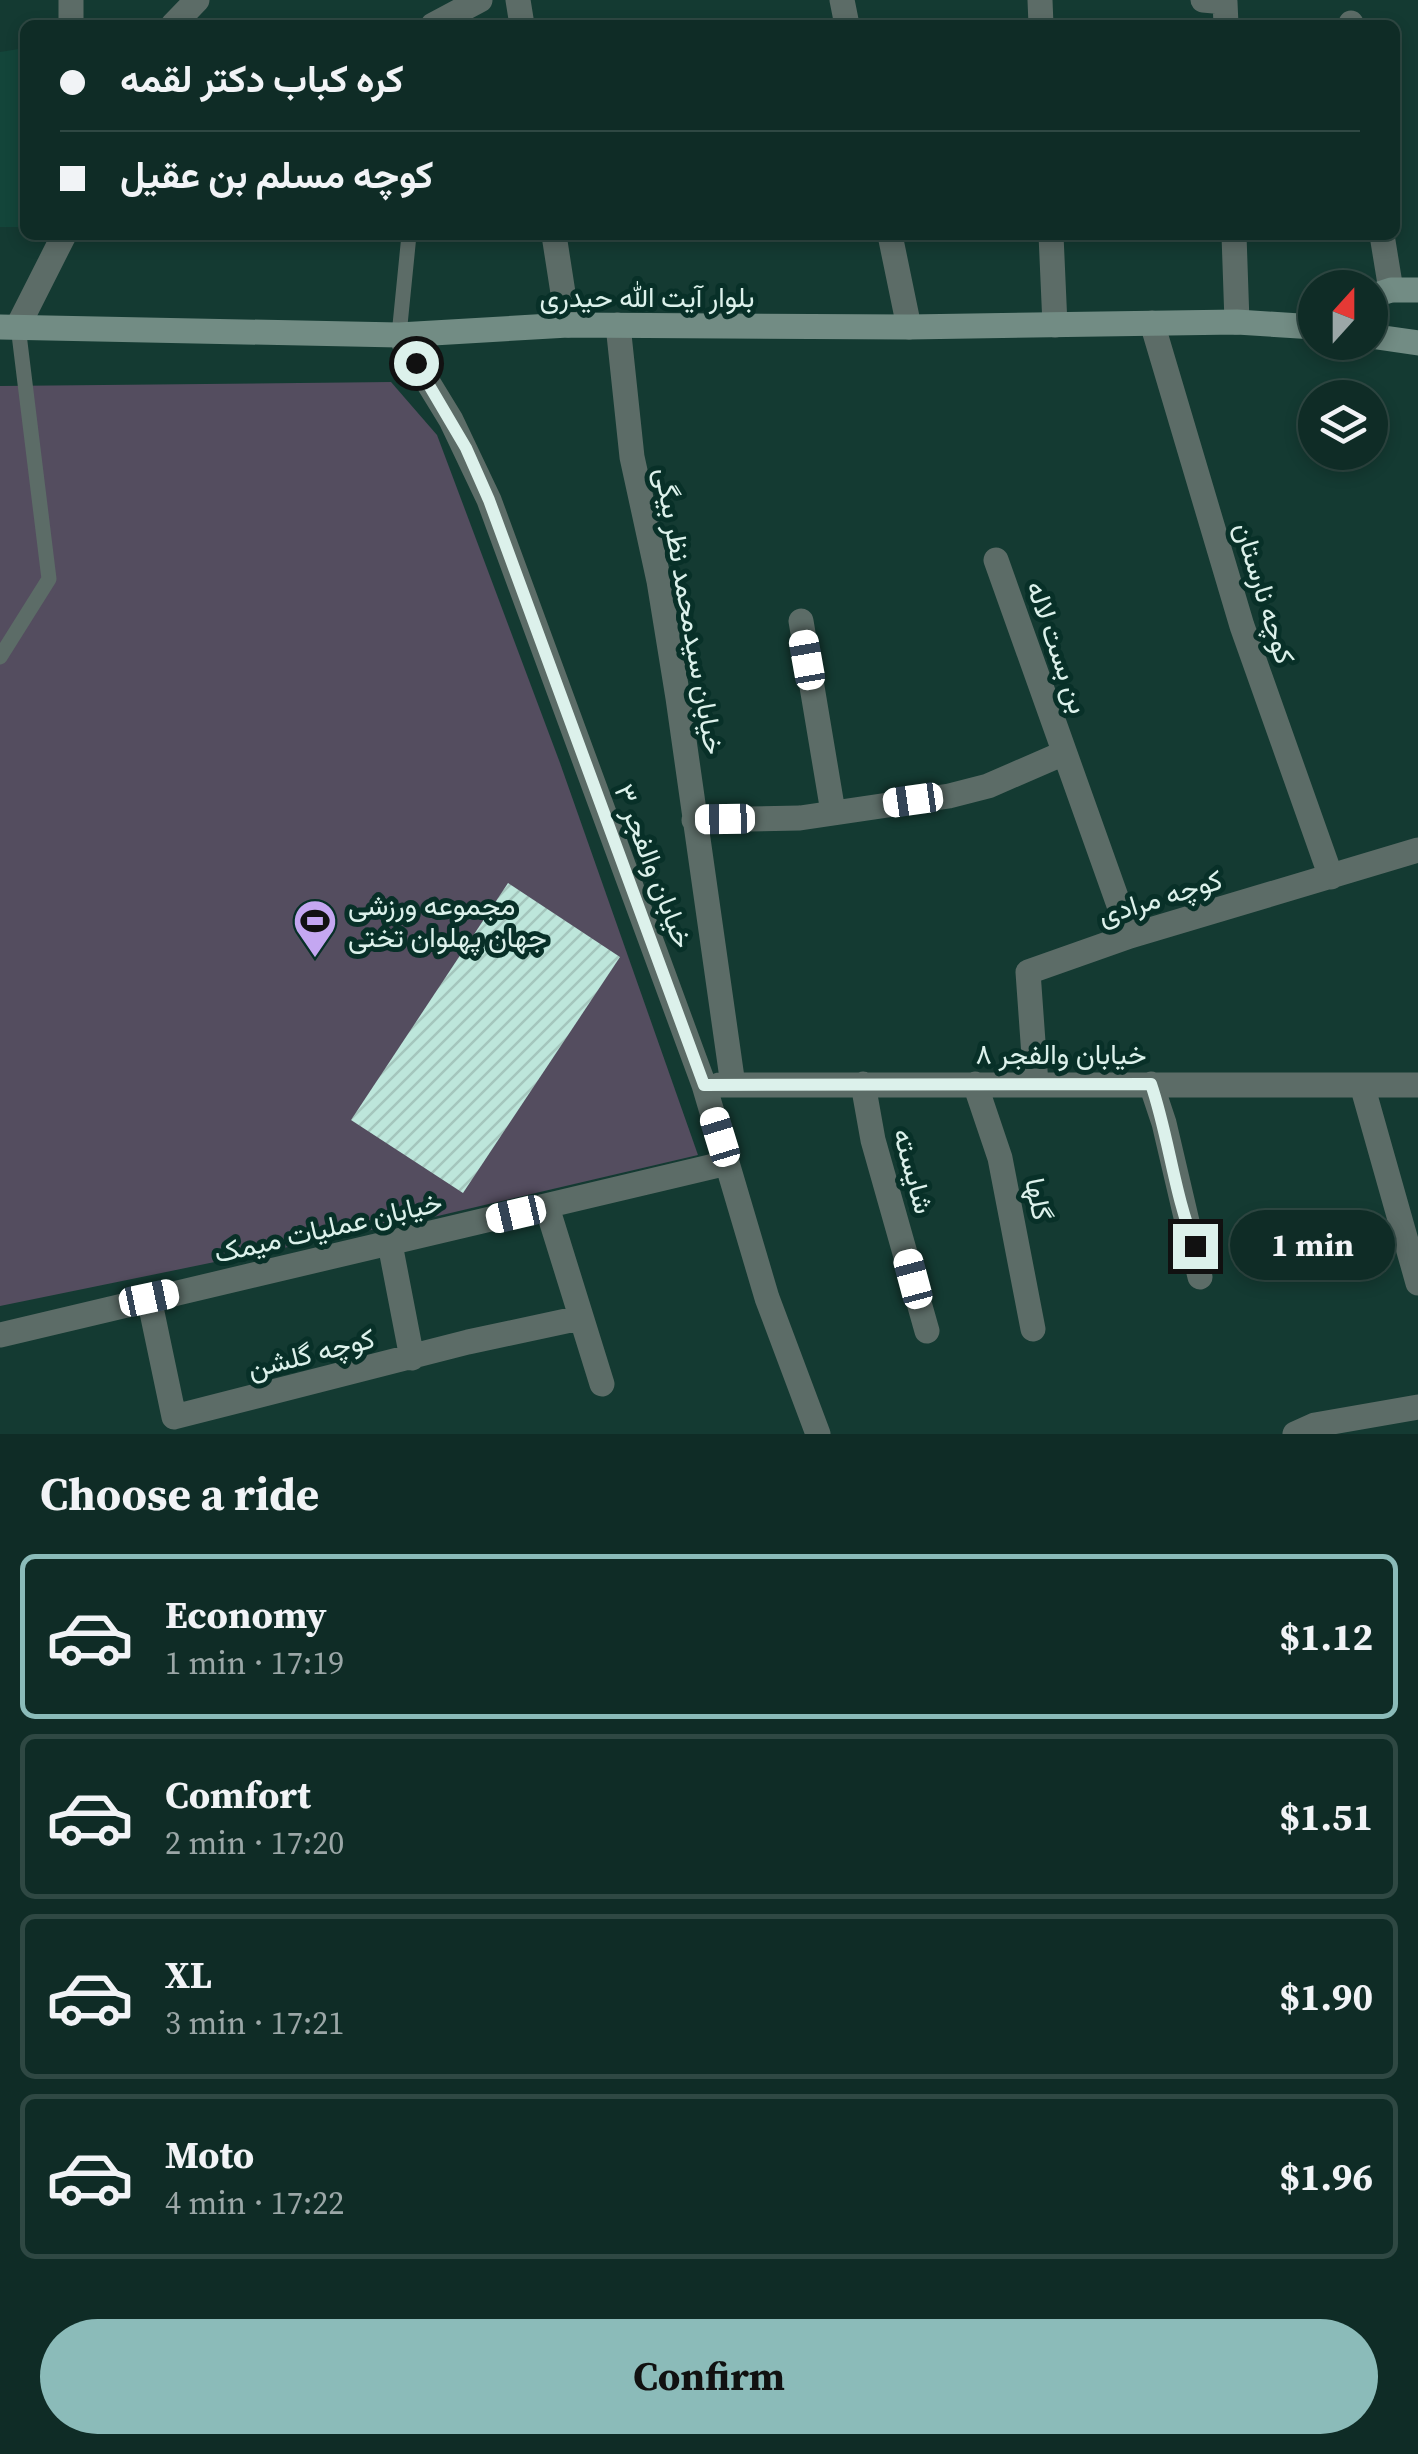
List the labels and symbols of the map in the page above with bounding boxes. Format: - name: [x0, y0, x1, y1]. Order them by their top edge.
- north arrow: [1298, 270, 1388, 360]
- street label: بلوار آیت الله حیدری: [540, 278, 754, 316]
- route start: [394, 341, 439, 386]
- street label: خیابان سیدمحمد نظر بیگی: [646, 464, 734, 758]
- street label: کوچه نارستان: [1225, 517, 1305, 669]
- street label: بن بست لاله: [1018, 576, 1098, 718]
- car: [787, 628, 827, 692]
- street label: خیابان والفجر ۳: [605, 778, 703, 954]
- car: [881, 781, 945, 819]
- car: [695, 803, 755, 835]
- street label: کوچه مرادی: [1093, 860, 1227, 934]
- place label: مجموعه ورزشی جهان پهلوان تختی: [348, 886, 547, 956]
- sports icon: مجموعه ورزشی جهان پهلوان تختی: [292, 898, 338, 959]
- street label: خیابان والفجر ۸: [975, 1035, 1147, 1073]
- car: [697, 1104, 743, 1170]
- street label: شایسته: [884, 1124, 944, 1218]
- street label: گلها: [1016, 1174, 1062, 1224]
- street label: خیابان عملیات میمک: [210, 1182, 446, 1272]
- car: [483, 1193, 549, 1235]
- callout: 1 min: [1230, 1211, 1395, 1281]
- route end: [1173, 1224, 1218, 1269]
- car: [891, 1246, 935, 1312]
- car: [117, 1277, 181, 1319]
- street label: کوچه گلشن: [243, 1319, 379, 1387]

